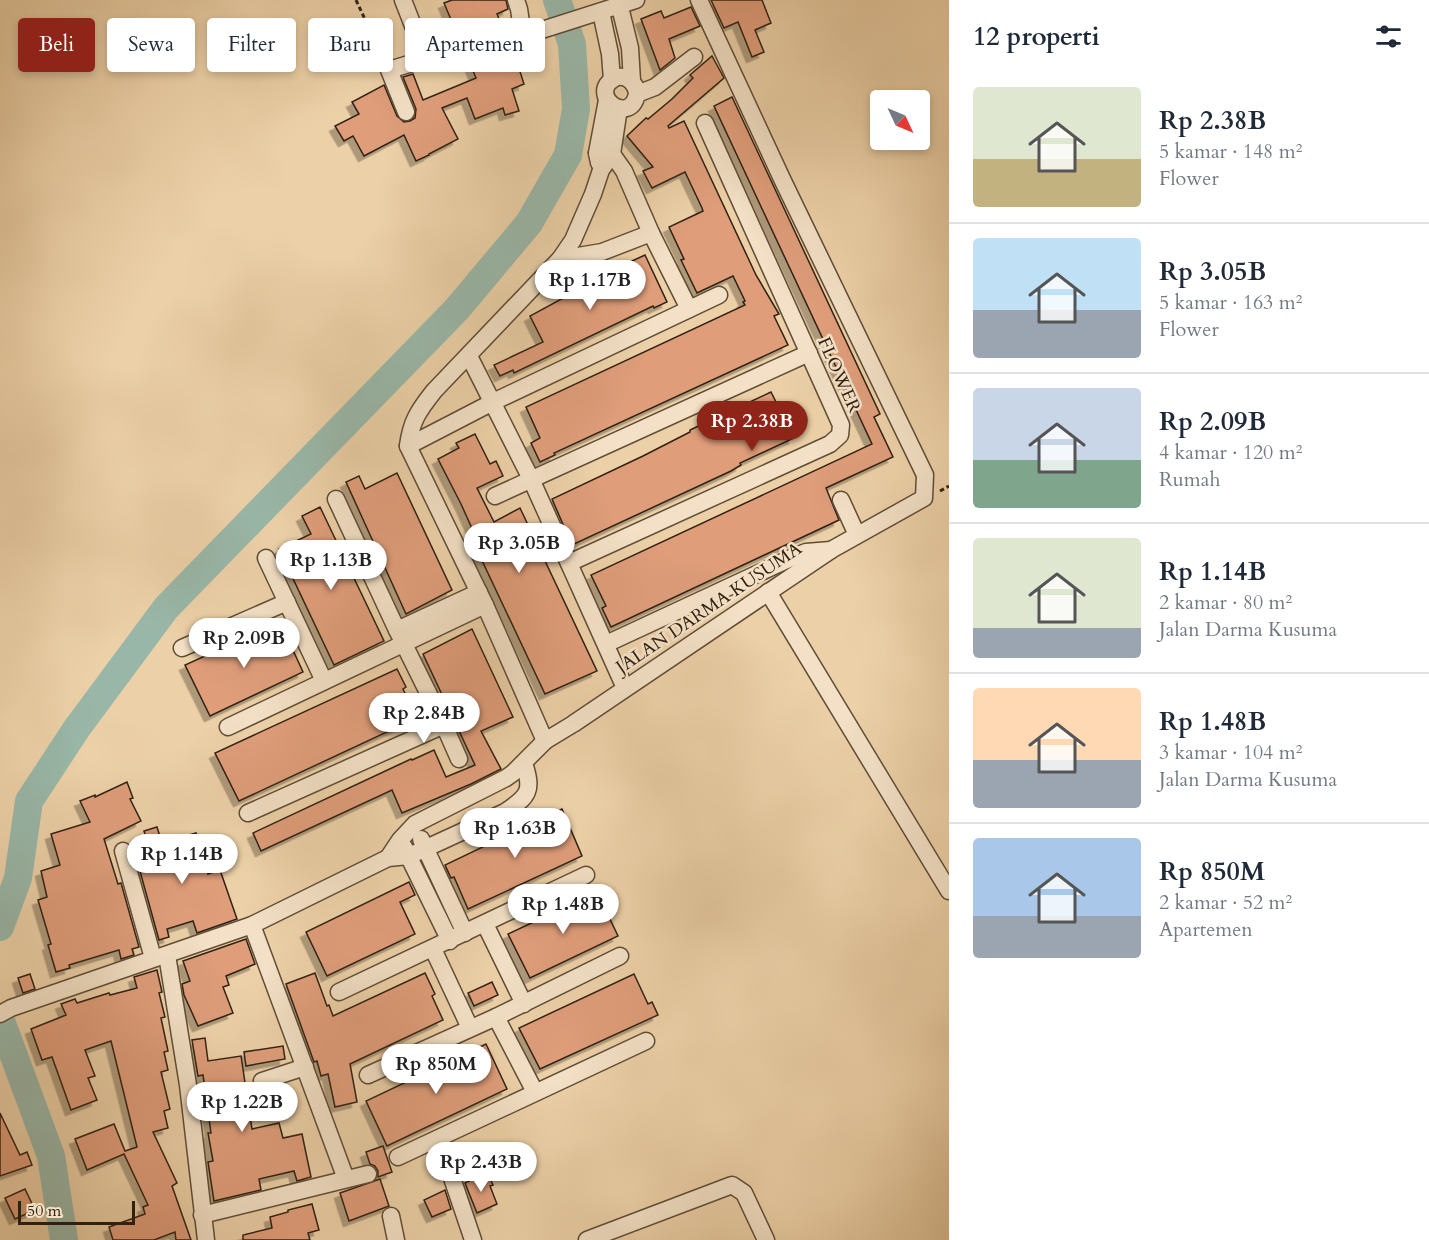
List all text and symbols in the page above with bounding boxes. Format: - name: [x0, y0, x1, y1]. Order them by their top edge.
- chip: Beli: [18, 18, 95, 72]
- chip: Sewa: [107, 18, 195, 72]
- chip: Filter: [207, 18, 296, 72]
- chip: Baru: [308, 18, 393, 72]
- chip: Apartemen: [405, 18, 545, 72]
- text: 12 properti: [973, 19, 1100, 54]
- icon: filters: [1372, 20, 1405, 53]
- north arrow: [870, 90, 930, 150]
- map controls: [870, 90, 930, 150]
- text: Rp 2.38B: [1159, 103, 1266, 138]
- icon: home: [1021, 111, 1093, 183]
- text: 5 kamar · 148 m²: [1159, 138, 1302, 165]
- text: Flower: [1159, 165, 1219, 192]
- text: Rp 3.05B: [1159, 254, 1266, 289]
- pin: Rp 1.17B: [528, 260, 652, 311]
- icon: home: [1021, 262, 1093, 334]
- text: Rp 1.17B: [549, 266, 631, 293]
- text: 5 kamar · 163 m²: [1159, 289, 1302, 316]
- text: Flower: [1159, 316, 1219, 343]
- street label: FLOWER: [811, 333, 867, 417]
- pin: Rp 2.38B: [690, 401, 814, 452]
- text: Rp 2.09B: [1159, 404, 1266, 439]
- text: Rp 2.38B: [711, 407, 793, 434]
- icon: home: [1021, 412, 1093, 484]
- text: 4 kamar · 120 m²: [1159, 439, 1302, 466]
- text: Rumah: [1159, 466, 1220, 493]
- pin: Rp 3.05B: [457, 523, 581, 574]
- text: Rp 3.05B: [478, 529, 560, 556]
- street label: JALAN DARMA KUSUMA: [609, 536, 807, 681]
- pin: Rp 1.13B: [269, 540, 393, 591]
- text: Rp 1.13B: [290, 546, 372, 573]
- text: Rp 1.14B: [1159, 554, 1266, 589]
- icon: home: [1021, 562, 1093, 634]
- text: 2 kamar · 80 m²: [1159, 589, 1292, 616]
- text: Jalan Darma Kusuma: [1159, 616, 1337, 643]
- pin: Rp 2.09B: [182, 618, 306, 669]
- text: Rp 2.09B: [203, 624, 285, 651]
- pin: Rp 2.84B: [362, 693, 486, 744]
- text: Rp 2.84B: [383, 699, 465, 726]
- text: Rp 1.48B: [1159, 704, 1266, 739]
- icon: home: [1021, 712, 1093, 784]
- text: 3 kamar · 104 m²: [1159, 739, 1302, 766]
- text: Jalan Darma Kusuma: [1159, 766, 1337, 793]
- pin: Rp 1.63B: [453, 808, 577, 859]
- text: Rp 1.63B: [474, 814, 556, 841]
- pin: Rp 1.14B: [120, 834, 244, 885]
- text: Rp 1.14B: [141, 840, 223, 867]
- text: Rp 850M: [1159, 854, 1265, 889]
- icon: home: [1021, 862, 1093, 934]
- pin: Rp 1.48B: [501, 884, 625, 935]
- text: 2 kamar · 52 m²: [1159, 889, 1292, 916]
- text: Rp 1.48B: [522, 890, 604, 917]
- text: Apartemen: [1159, 916, 1253, 943]
- pin: Rp 850M: [381, 1044, 491, 1095]
- text: Rp 850M: [395, 1050, 477, 1077]
- pin: Rp 1.22B: [180, 1082, 304, 1133]
- text: Rp 1.22B: [201, 1088, 283, 1115]
- pin: Rp 2.43B: [419, 1142, 543, 1193]
- text: Rp 2.43B: [440, 1148, 522, 1175]
- scale bar: [18, 1198, 135, 1226]
- text: 50 m: [27, 1200, 61, 1222]

